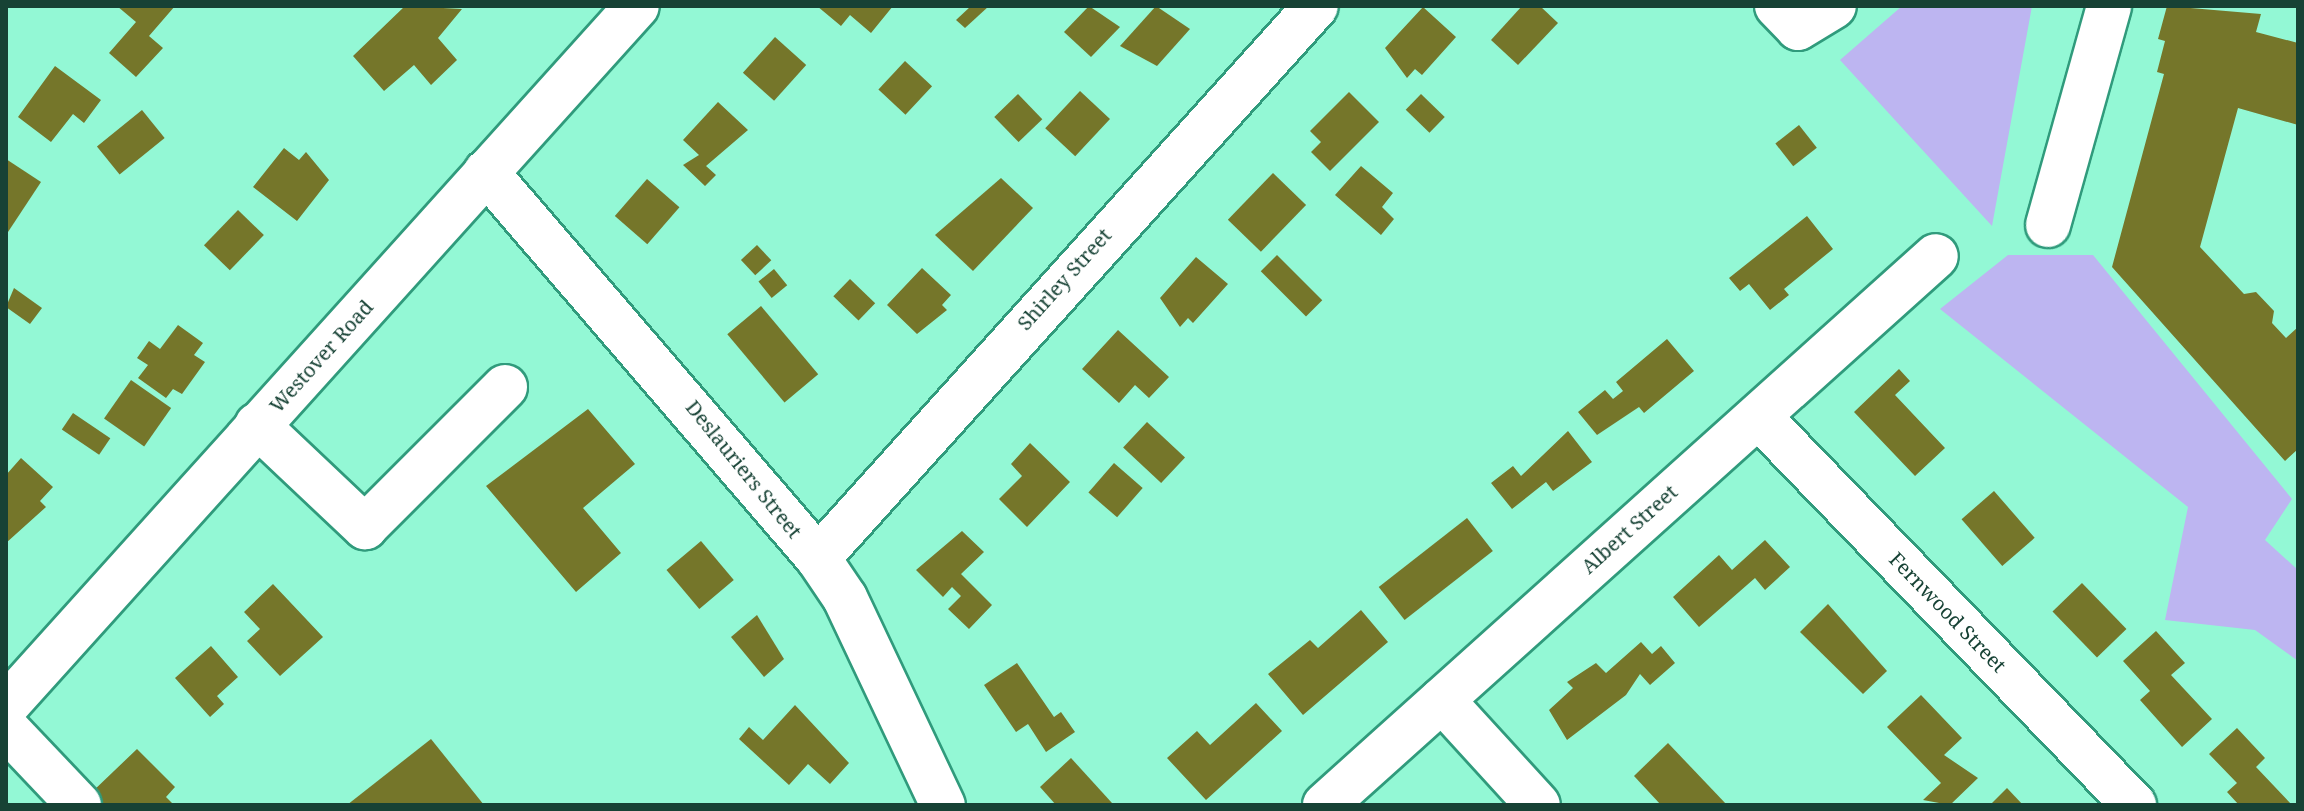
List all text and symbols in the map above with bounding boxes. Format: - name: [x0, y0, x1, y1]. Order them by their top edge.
- street label: Shirley Street: [1012, 223, 1116, 335]
- street label: Westover Road: [264, 295, 378, 417]
- street label: Deslauriers Street: [681, 395, 807, 543]
- street label: Albert Street: [1576, 480, 1682, 578]
- street label: Fernwood Street: [1885, 547, 2011, 677]

